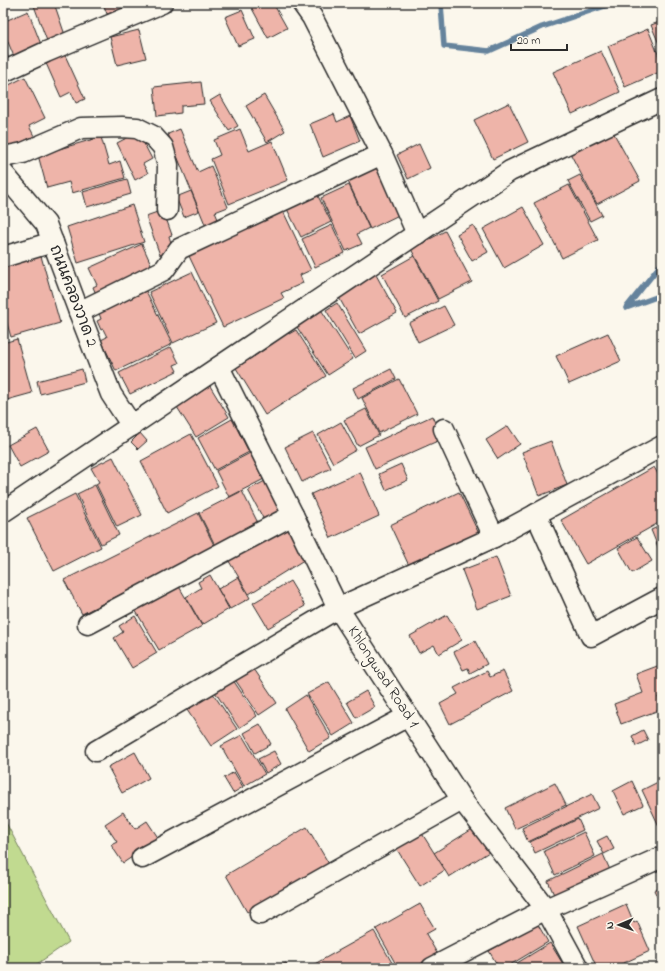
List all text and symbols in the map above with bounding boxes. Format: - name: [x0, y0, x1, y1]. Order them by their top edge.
- scale bar: [511, 26, 567, 52]
- text: 20 m: [517, 32, 540, 50]
- street label: ถนนคลองวาด 2: [43, 242, 103, 350]
- street label: Khlongwad Road 1: [341, 621, 425, 733]
- north arrow: [599, 905, 639, 945]
- text: N: [602, 921, 618, 929]

